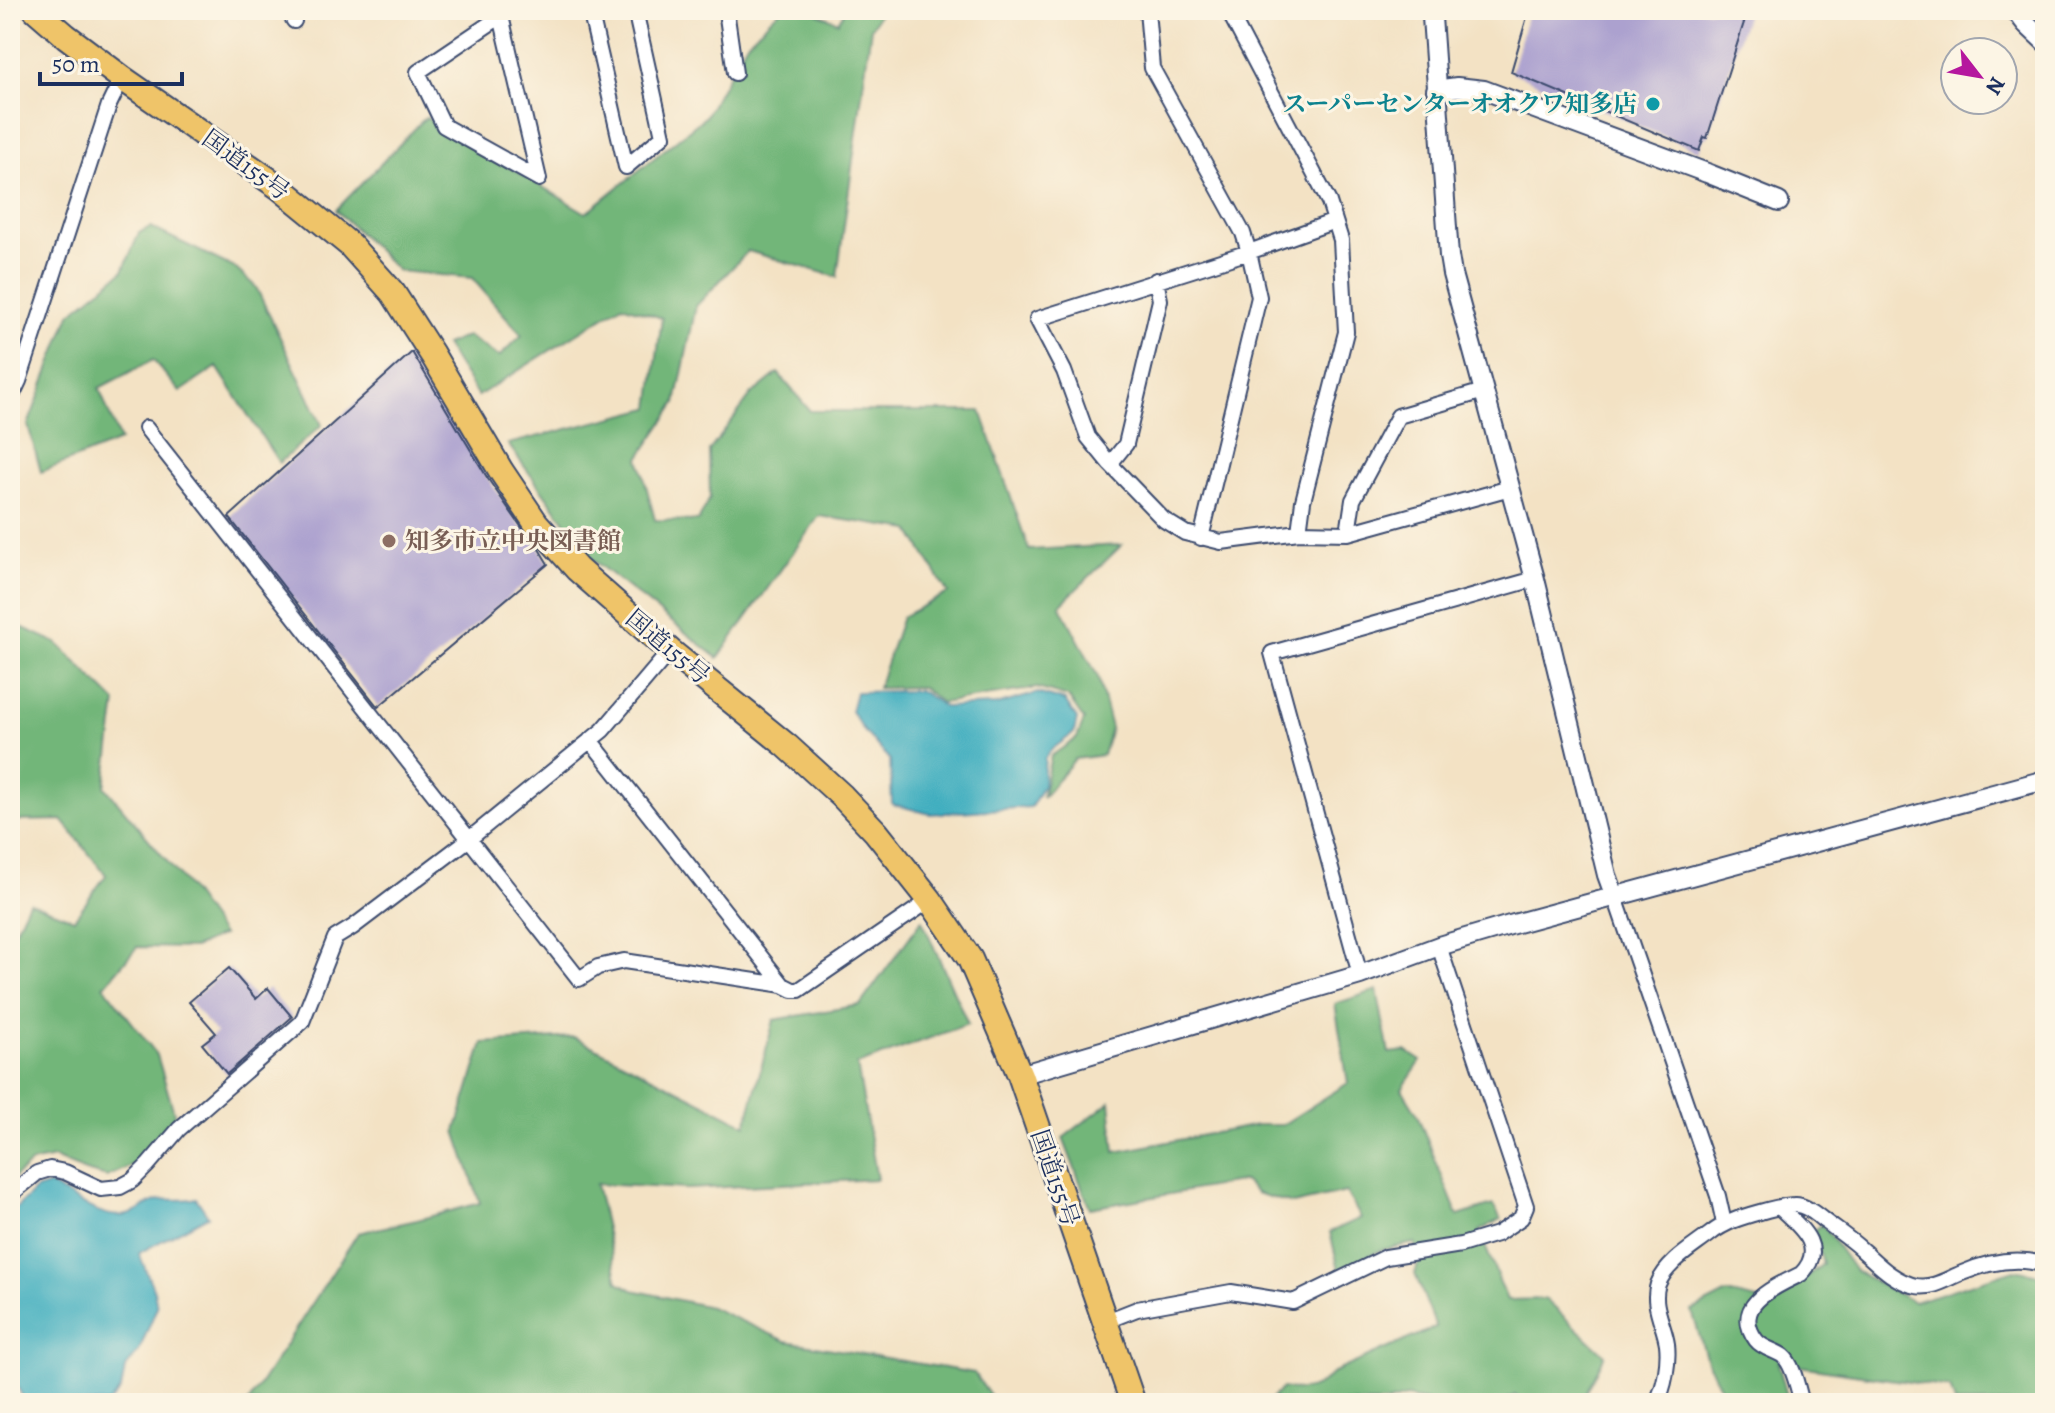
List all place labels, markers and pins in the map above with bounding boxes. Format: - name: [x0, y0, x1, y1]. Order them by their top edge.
- place label: スーパーセンターオオクワ知多店: [1283, 88, 1637, 120]
- marker: スーパーセンターオオクワ知多店: [1644, 95, 1662, 113]
- place label: 知多市立中央図書館: [405, 525, 621, 557]
- marker: 知多市立中央図書館: [380, 532, 398, 550]

